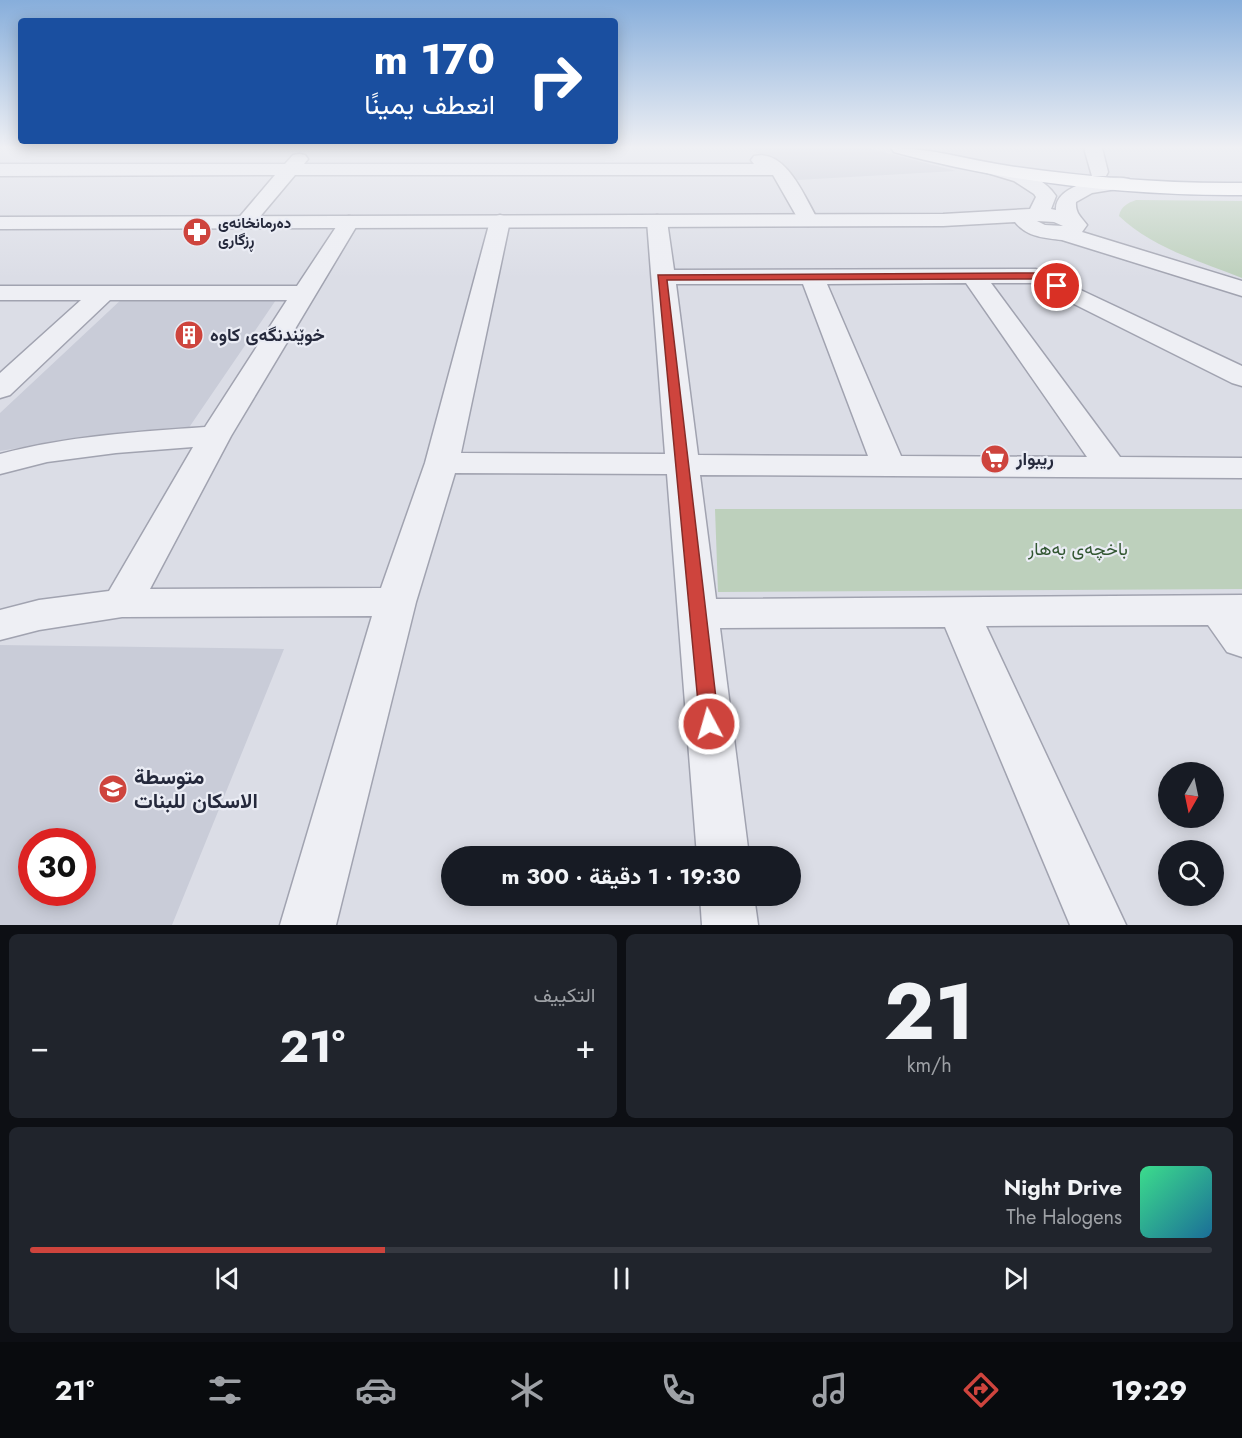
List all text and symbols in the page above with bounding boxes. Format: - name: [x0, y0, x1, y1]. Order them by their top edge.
- text: 170 m: [373, 29, 495, 90]
- icon: right: [516, 42, 594, 120]
- text: انعطف يمينًا: [364, 85, 495, 124]
- place label: دەرمانخانەی ڕزگاری: [218, 212, 291, 252]
- pharmacy icon: دەرمانخانەی ڕزگاری: [181, 216, 213, 248]
- pin: [1031, 260, 1082, 311]
- icon: arrive: [1040, 269, 1073, 302]
- building icon: خوێندنگەی کاوە: [173, 319, 205, 351]
- place label: خوێندنگەی کاوە: [210, 322, 325, 348]
- supermarket icon: ريبوار: [979, 443, 1011, 475]
- place label: ريبوار: [1015, 446, 1054, 472]
- park label: باخچەی بەهار: [1027, 536, 1128, 562]
- position arrow: [677, 692, 741, 756]
- place label: متوسطة الاسكان للبنات: [134, 762, 258, 816]
- north arrow: [1158, 762, 1224, 828]
- map controls: [1158, 762, 1224, 906]
- school or university icon: متوسطة الاسكان للبنات: [97, 773, 129, 805]
- speed limit sign: 30: [18, 828, 96, 906]
- button: search: [1158, 840, 1224, 906]
- text: 19:30 · 1 دقيقة · 300 m: [502, 860, 740, 892]
- text: 21: [884, 956, 975, 1068]
- text: التكييف: [533, 981, 596, 1010]
- text: 21°: [279, 1014, 345, 1079]
- text: −: [30, 1023, 49, 1070]
- text: +: [575, 1023, 595, 1070]
- text: km/h: [907, 1051, 952, 1080]
- text: Night Drive: [1004, 1171, 1122, 1203]
- text: The Halogens: [1006, 1203, 1122, 1232]
- icon: previous: [211, 1262, 244, 1295]
- icon: pause: [605, 1262, 638, 1295]
- icon: next: [999, 1262, 1032, 1295]
- icon: filters: [204, 1369, 246, 1411]
- icon: car: [355, 1369, 397, 1411]
- icon: climate: [506, 1369, 548, 1411]
- icon: phone: [657, 1369, 699, 1411]
- icon: music: [809, 1369, 851, 1411]
- icon: directions: [960, 1369, 1002, 1411]
- text: 21°: [55, 1371, 94, 1410]
- text: 19:29: [1111, 1371, 1187, 1410]

